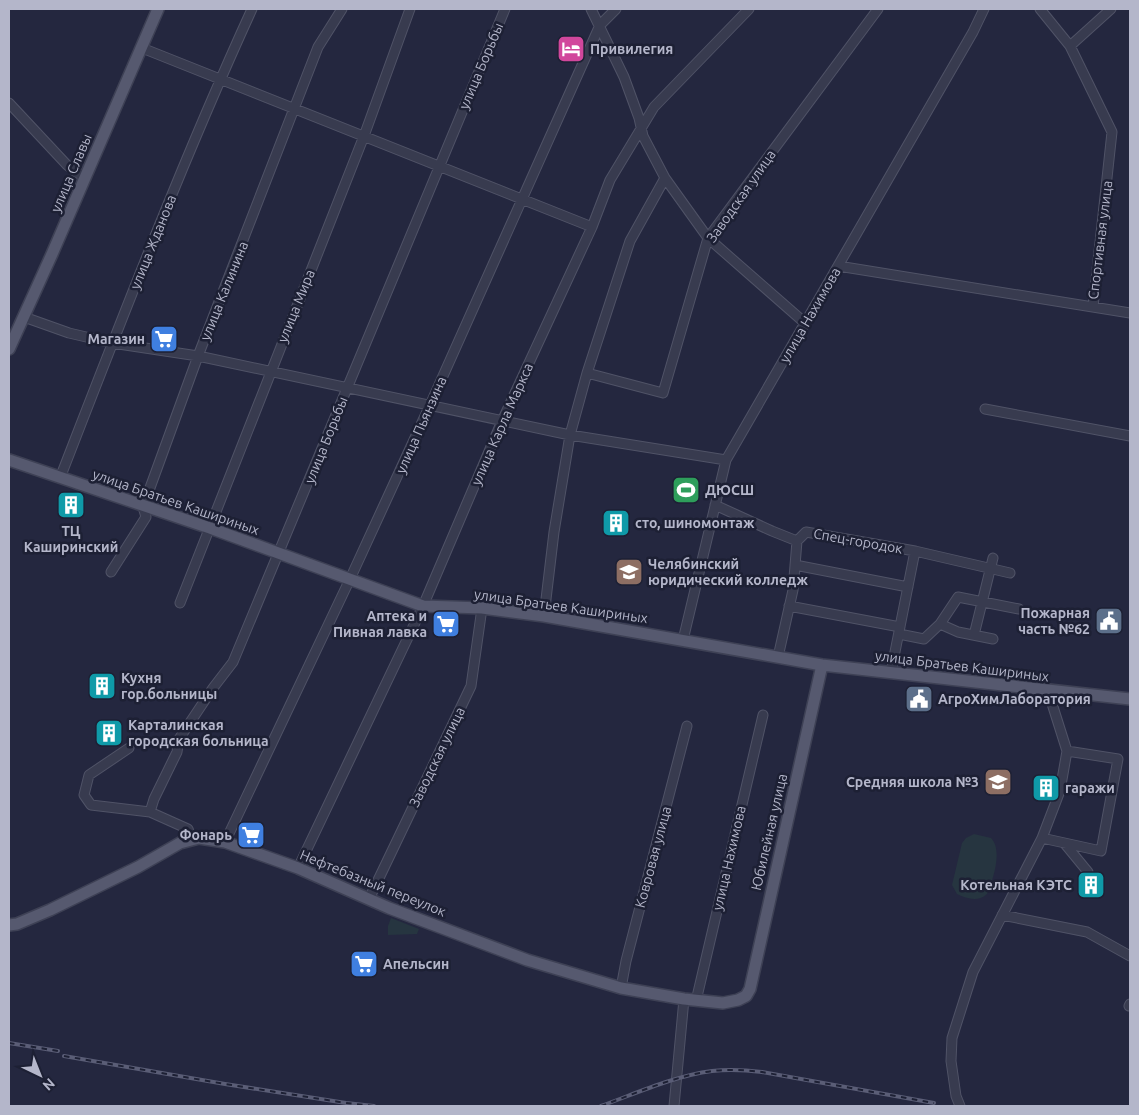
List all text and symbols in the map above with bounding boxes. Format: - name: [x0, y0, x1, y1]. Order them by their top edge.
- street label: улица Борьбы: [456, 20, 506, 112]
- hotel icon: Привилегия: [556, 34, 586, 64]
- place label: Привилегия: [590, 41, 673, 57]
- street label: улица Славы: [47, 131, 95, 215]
- street label: Заводская улица: [703, 147, 779, 245]
- street label: Спортивная улица: [1085, 180, 1115, 300]
- street label: улица Жданова: [127, 192, 179, 292]
- street label: улица Калинина: [197, 239, 251, 343]
- street label: улица Нахимова: [776, 265, 844, 365]
- street label: улица Мира: [274, 267, 318, 345]
- supermarket icon: Магазин: [149, 324, 179, 354]
- place label: Магазин: [87, 331, 145, 347]
- street label: улица Карла Маркса: [468, 360, 536, 488]
- street label: улица Пьянзина: [392, 374, 450, 476]
- street label: улица Борьбы: [301, 394, 351, 486]
- street label: улица Братьев Кашириных: [91, 466, 261, 538]
- sports icon: ДЮСШ: [671, 475, 701, 505]
- place label: ДЮСШ: [705, 482, 754, 498]
- building icon: ТЦ Каширинский: [56, 490, 86, 520]
- building icon: сто, шиномонтаж: [601, 508, 631, 538]
- place label: сто, шиномонтаж: [635, 515, 755, 531]
- place label: ТЦ Каширинский: [24, 523, 118, 555]
- street label: Спец-городок: [812, 525, 904, 557]
- place label: Челябинский юридический колледж: [648, 556, 808, 588]
- school or university icon: Челябинский юридический колледж: [614, 557, 644, 587]
- street label: улица Братьев Кашириных: [473, 586, 649, 626]
- place label: Пожарная часть №62: [1018, 605, 1090, 637]
- public building icon: Пожарная часть №62: [1094, 606, 1124, 636]
- place label: Аптека и Пивная лавка: [333, 608, 427, 640]
- supermarket icon: Аптека и Пивная лавка: [431, 609, 461, 639]
- street label: улица Братьев Кашириных: [874, 647, 1050, 685]
- place label: Кухня гор.больницы: [121, 670, 217, 702]
- building icon: Кухня гор.больницы: [87, 671, 117, 701]
- public building icon: АгроХимЛаборатория: [904, 684, 934, 714]
- place label: АгроХимЛаборатория: [938, 691, 1091, 707]
- street label: Заводская улица: [406, 704, 468, 810]
- place label: Карталинская городская больница: [128, 717, 269, 749]
- building icon: Карталинская городская больница: [94, 718, 124, 748]
- school or university icon: Средняя школа №3: [983, 767, 1013, 797]
- street label: Юбилейная улица: [748, 772, 790, 892]
- building icon: гаражи: [1031, 773, 1061, 803]
- place label: Средняя школа №3: [846, 774, 979, 790]
- place label: гаражи: [1065, 780, 1115, 796]
- street label: Ковровая улица: [632, 804, 674, 910]
- street label: улица Нахимова: [709, 804, 749, 912]
- supermarket icon: Фонарь: [236, 820, 266, 850]
- place label: Фонарь: [179, 827, 232, 843]
- street label: Нефтебазный переулок: [298, 846, 448, 920]
- building icon: Котельная КЭТС: [1076, 870, 1106, 900]
- place label: Котельная КЭТС: [960, 877, 1072, 893]
- supermarket icon: Апельсин: [349, 949, 379, 979]
- place label: Апельсин: [383, 956, 449, 972]
- north arrow: [15, 1050, 65, 1100]
- text: N: [40, 1075, 58, 1094]

